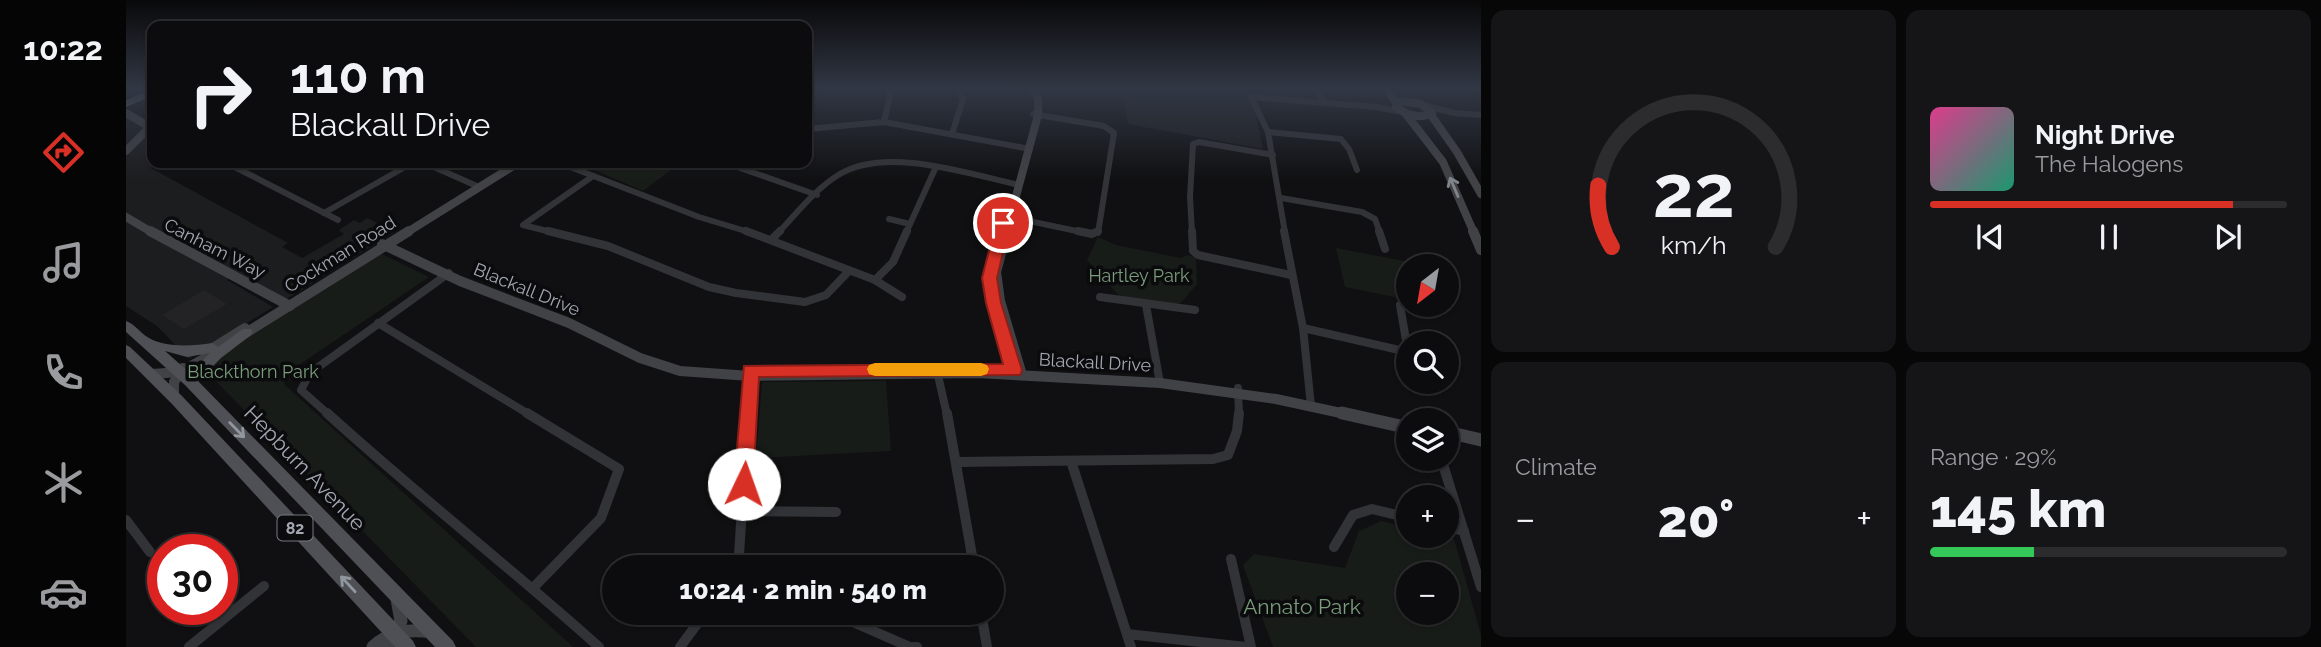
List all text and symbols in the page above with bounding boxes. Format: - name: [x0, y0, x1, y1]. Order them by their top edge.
- text: 10:22: [23, 30, 103, 67]
- text: 110 m: [290, 47, 426, 104]
- icon: right: [175, 49, 266, 140]
- text: Blackall Drive: [290, 106, 490, 143]
- text: Night Drive: [2035, 120, 2174, 150]
- icon: directions: [39, 128, 88, 177]
- text: 22: [1652, 150, 1735, 235]
- text: The Halogens: [2035, 150, 2183, 177]
- one-way arrow: [1447, 177, 1460, 198]
- pin: [973, 193, 1033, 253]
- icon: arrive: [984, 204, 1022, 242]
- street label: Cockman Road: [281, 211, 399, 297]
- street label: Canham Way: [161, 214, 269, 283]
- icon: previous: [1971, 218, 2009, 256]
- icon: pause: [2090, 218, 2128, 256]
- icon: next: [2209, 218, 2247, 256]
- text: km/h: [1661, 230, 1726, 260]
- icon: music: [39, 238, 88, 287]
- north arrow: [1396, 254, 1460, 317]
- map controls: [1396, 254, 1459, 625]
- street label: Blackall Drive: [471, 258, 584, 320]
- park label: Hartley Park: [1088, 265, 1190, 286]
- button: search: [1396, 331, 1459, 394]
- icon: phone: [39, 348, 88, 397]
- street label: Blackall Drive: [1038, 349, 1152, 375]
- park label: Blackthorn Park: [187, 361, 319, 382]
- street label: Hepburn Avenue: [239, 400, 371, 536]
- button: layers: [1396, 408, 1459, 471]
- one-way arrow: [229, 421, 246, 438]
- text: Range · 29%: [1930, 443, 2056, 470]
- position arrow: [707, 447, 781, 521]
- text: Climate: [1515, 453, 1597, 480]
- icon: climate: [39, 458, 88, 507]
- text: 145 km: [1930, 478, 2106, 539]
- button: +: [1396, 485, 1459, 548]
- text: 20°: [1658, 488, 1734, 549]
- text: −: [1515, 496, 1535, 541]
- text: +: [1856, 496, 1872, 541]
- road number: 82: [278, 516, 312, 540]
- speed limit sign: 30: [147, 534, 238, 625]
- button: −: [1396, 562, 1459, 625]
- icon: car: [39, 568, 88, 617]
- one-way arrow: [340, 575, 356, 593]
- text: 10:24 · 2 min · 540 m: [679, 575, 927, 605]
- park label: Annato Park: [1243, 594, 1361, 619]

